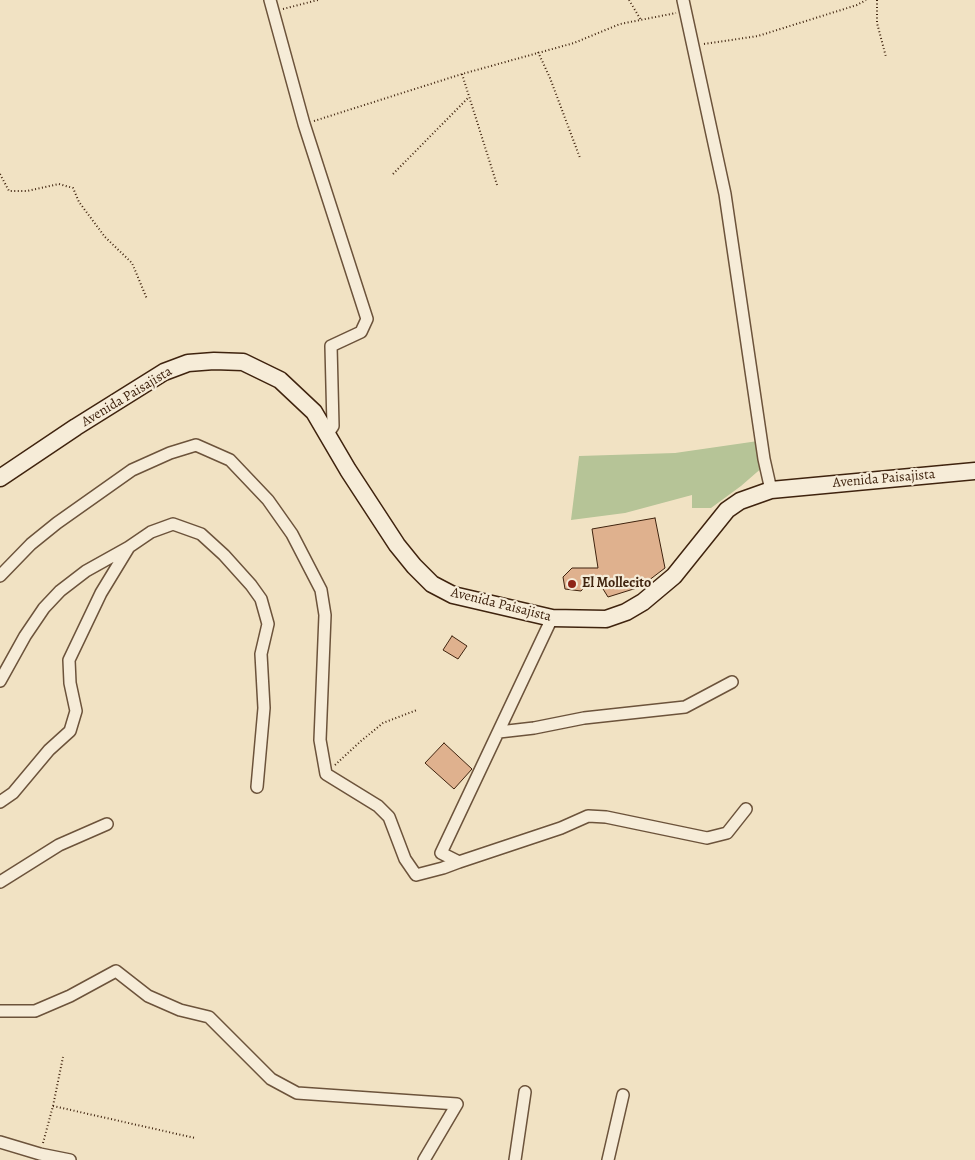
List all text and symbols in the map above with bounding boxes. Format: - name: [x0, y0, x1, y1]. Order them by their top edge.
- street label: Avenida Paisajista: [79, 363, 175, 431]
- street label: Avenida Paisajista: [832, 466, 936, 492]
- place label: El Mollecito: [582, 576, 651, 592]
- marker: El Mollecito: [566, 578, 578, 590]
- street label: Avenida Paisajista: [449, 584, 553, 626]

